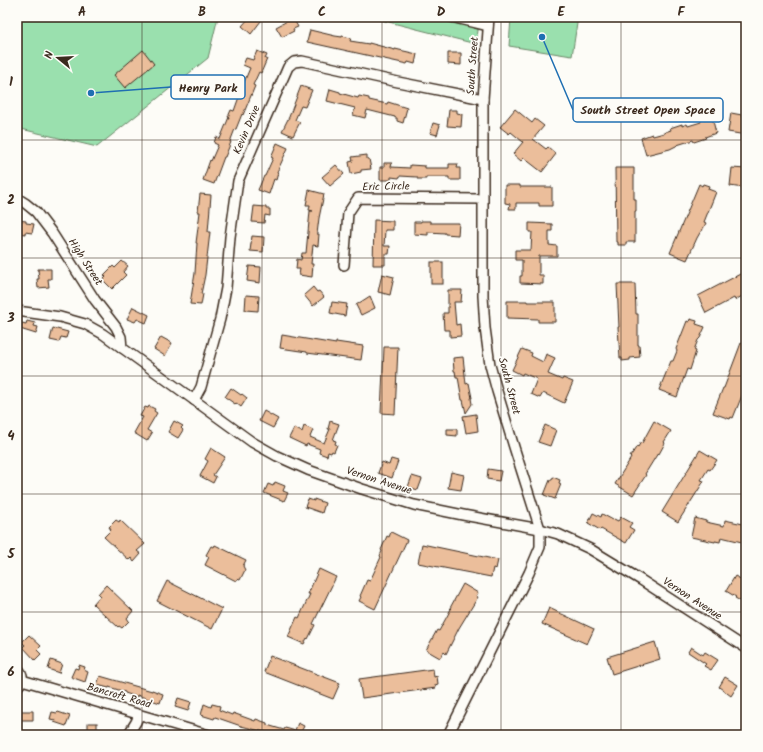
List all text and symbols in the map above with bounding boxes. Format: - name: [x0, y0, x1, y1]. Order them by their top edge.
- text: A: [78, 2, 86, 23]
- text: B: [198, 2, 206, 23]
- text: C: [318, 2, 326, 23]
- text: D: [437, 2, 446, 23]
- text: E: [557, 2, 565, 23]
- text: F: [677, 2, 685, 23]
- street label: South Street: [462, 35, 484, 96]
- north arrow: [38, 38, 78, 78]
- text: N: [40, 49, 59, 61]
- text: 1: [9, 72, 13, 93]
- callout: Henry Park: [171, 75, 245, 99]
- text: Henry Park: [179, 79, 238, 98]
- callout: South Street Open Space: [573, 98, 723, 122]
- text: South Street Open Space: [581, 101, 716, 120]
- street label: Kevin Drive: [229, 103, 265, 157]
- street label: Eric Circle: [362, 178, 410, 196]
- text: 2: [7, 190, 15, 211]
- street label: High Street: [63, 235, 107, 290]
- text: 3: [6, 308, 15, 329]
- street label: South Street: [493, 355, 525, 417]
- text: 4: [7, 426, 15, 447]
- street label: Vernon Avenue: [344, 462, 414, 500]
- text: 5: [7, 544, 16, 565]
- street label: Vernon Avenue: [659, 573, 725, 625]
- text: 6: [7, 662, 15, 683]
- street label: Bancroft Road: [85, 678, 154, 714]

